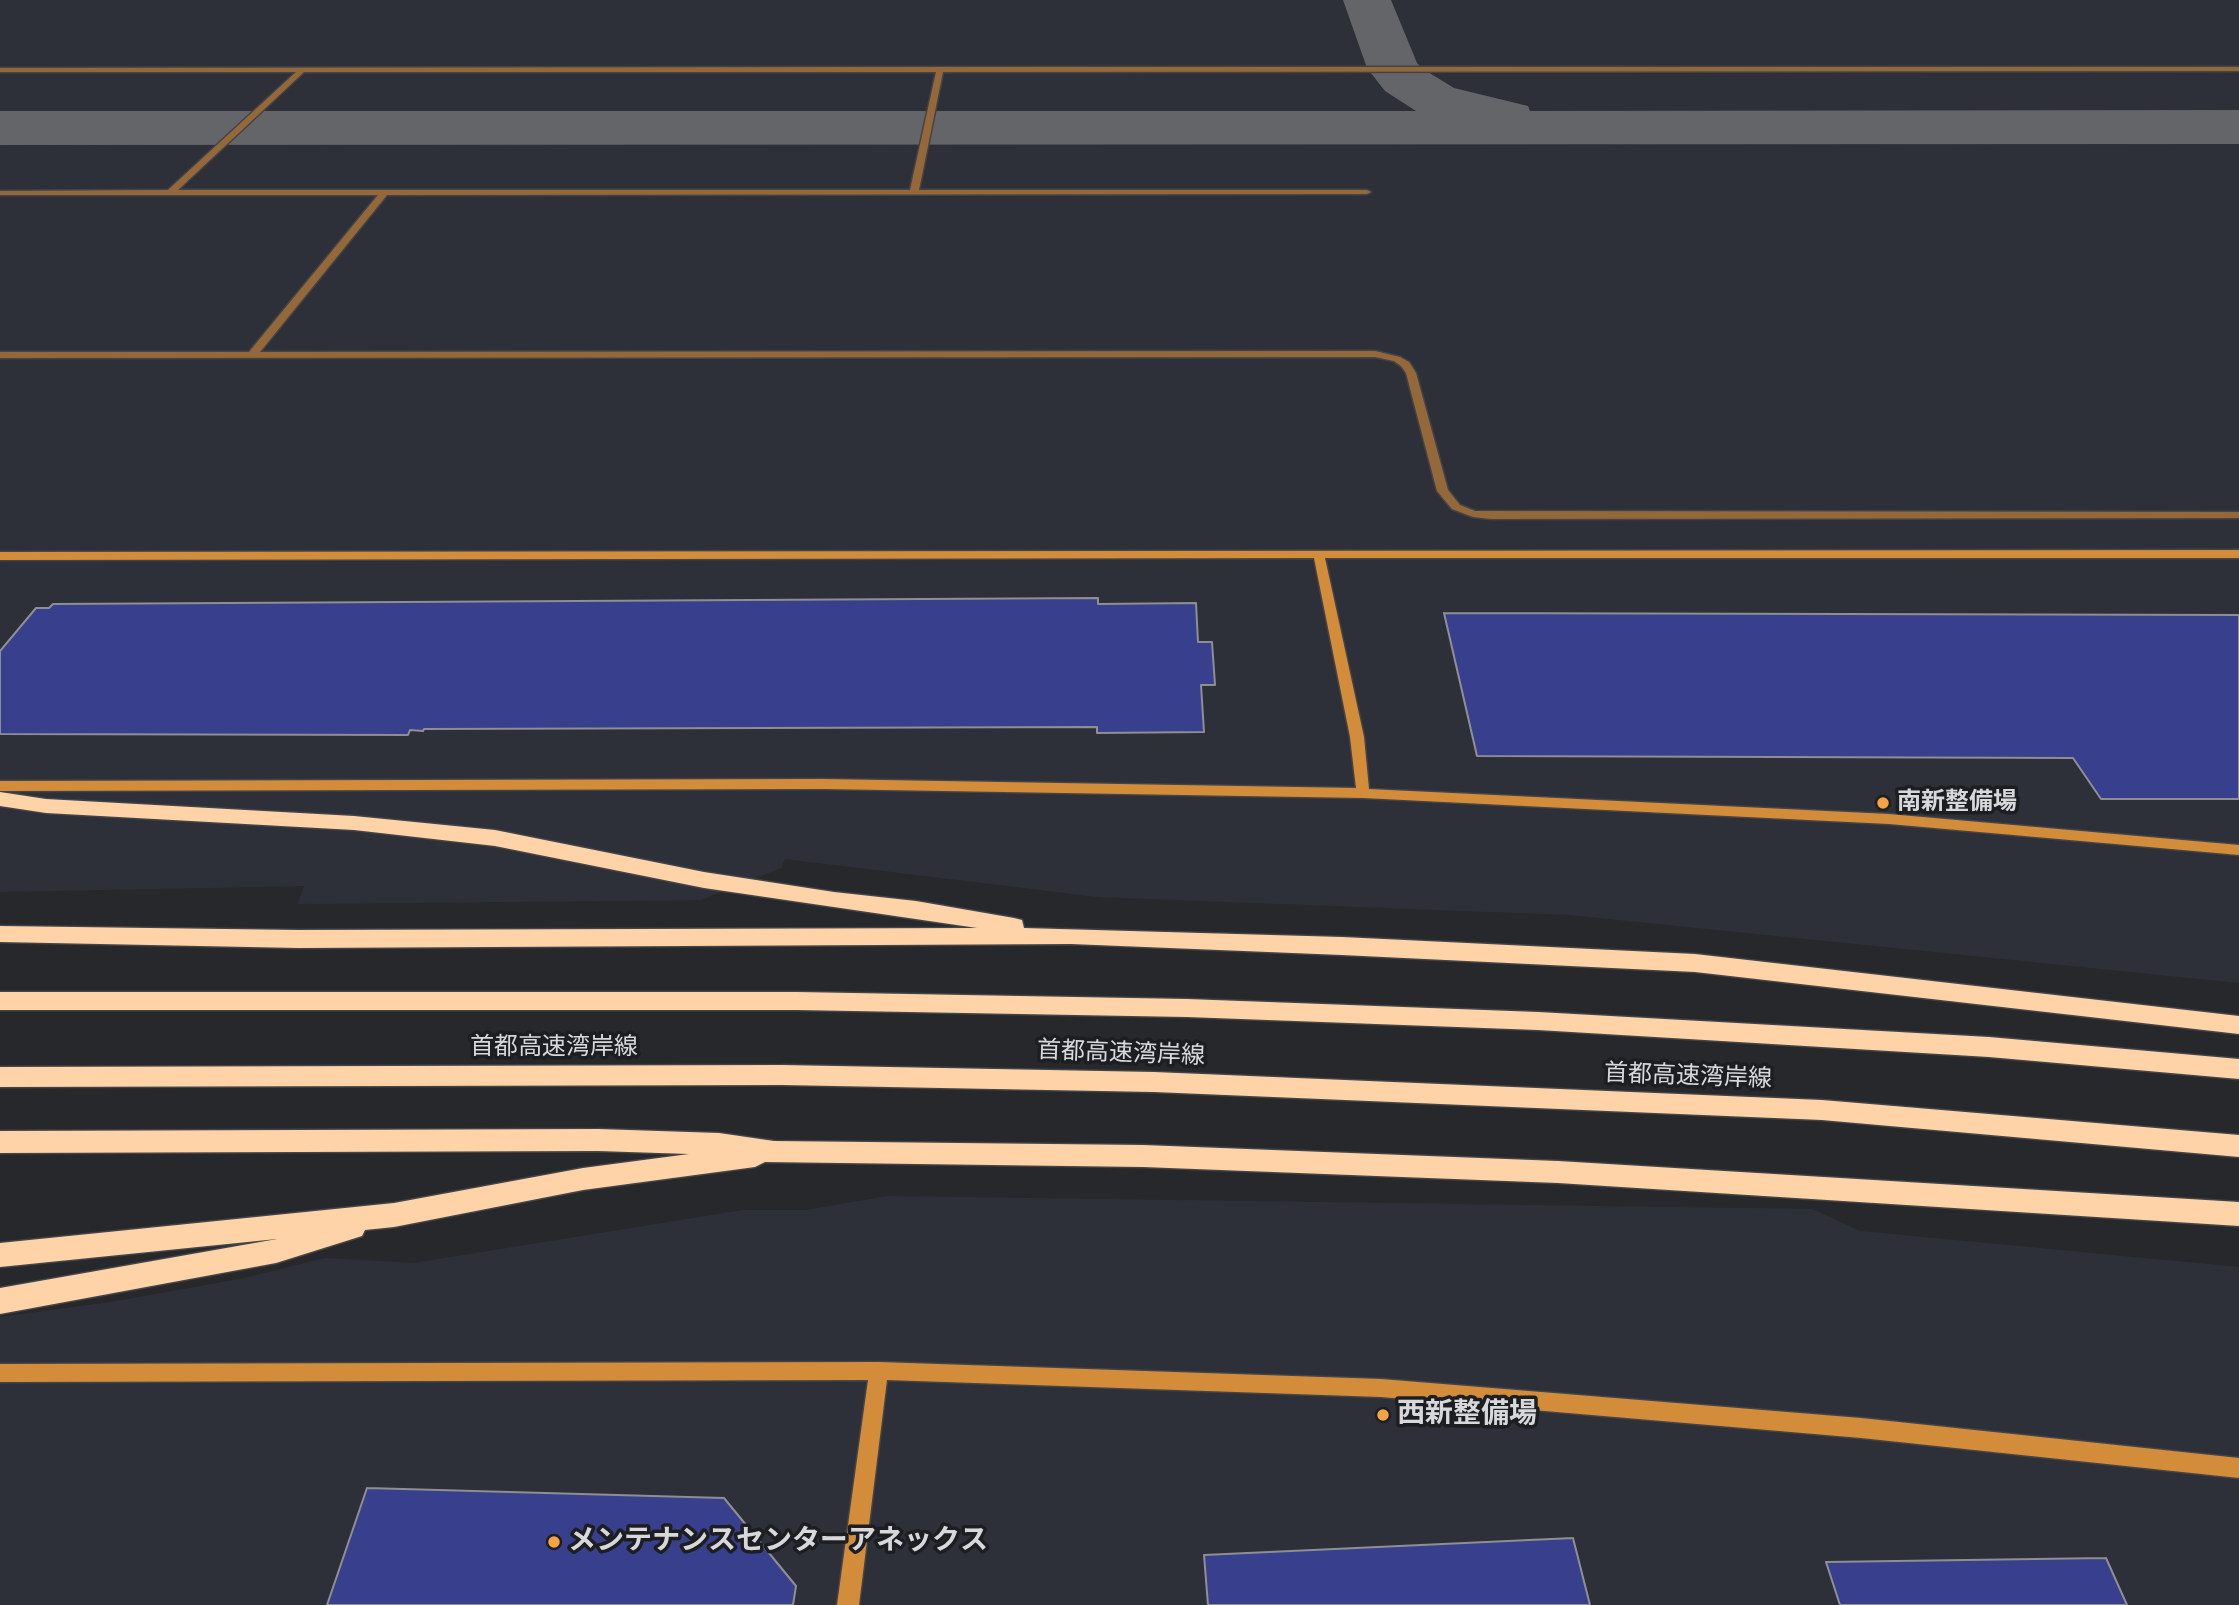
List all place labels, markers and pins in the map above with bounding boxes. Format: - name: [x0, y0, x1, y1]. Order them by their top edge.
- place label: 南新整備場: [1897, 789, 2017, 817]
- marker: 南新整備場: [1875, 795, 1891, 811]
- place label: 西新整備場: [1397, 1398, 1537, 1432]
- marker: 西新整備場: [1375, 1407, 1391, 1423]
- place label: メンテナンスセンターアネックス: [568, 1525, 988, 1559]
- marker: メンテナンスセンターアネックス: [546, 1534, 562, 1550]

